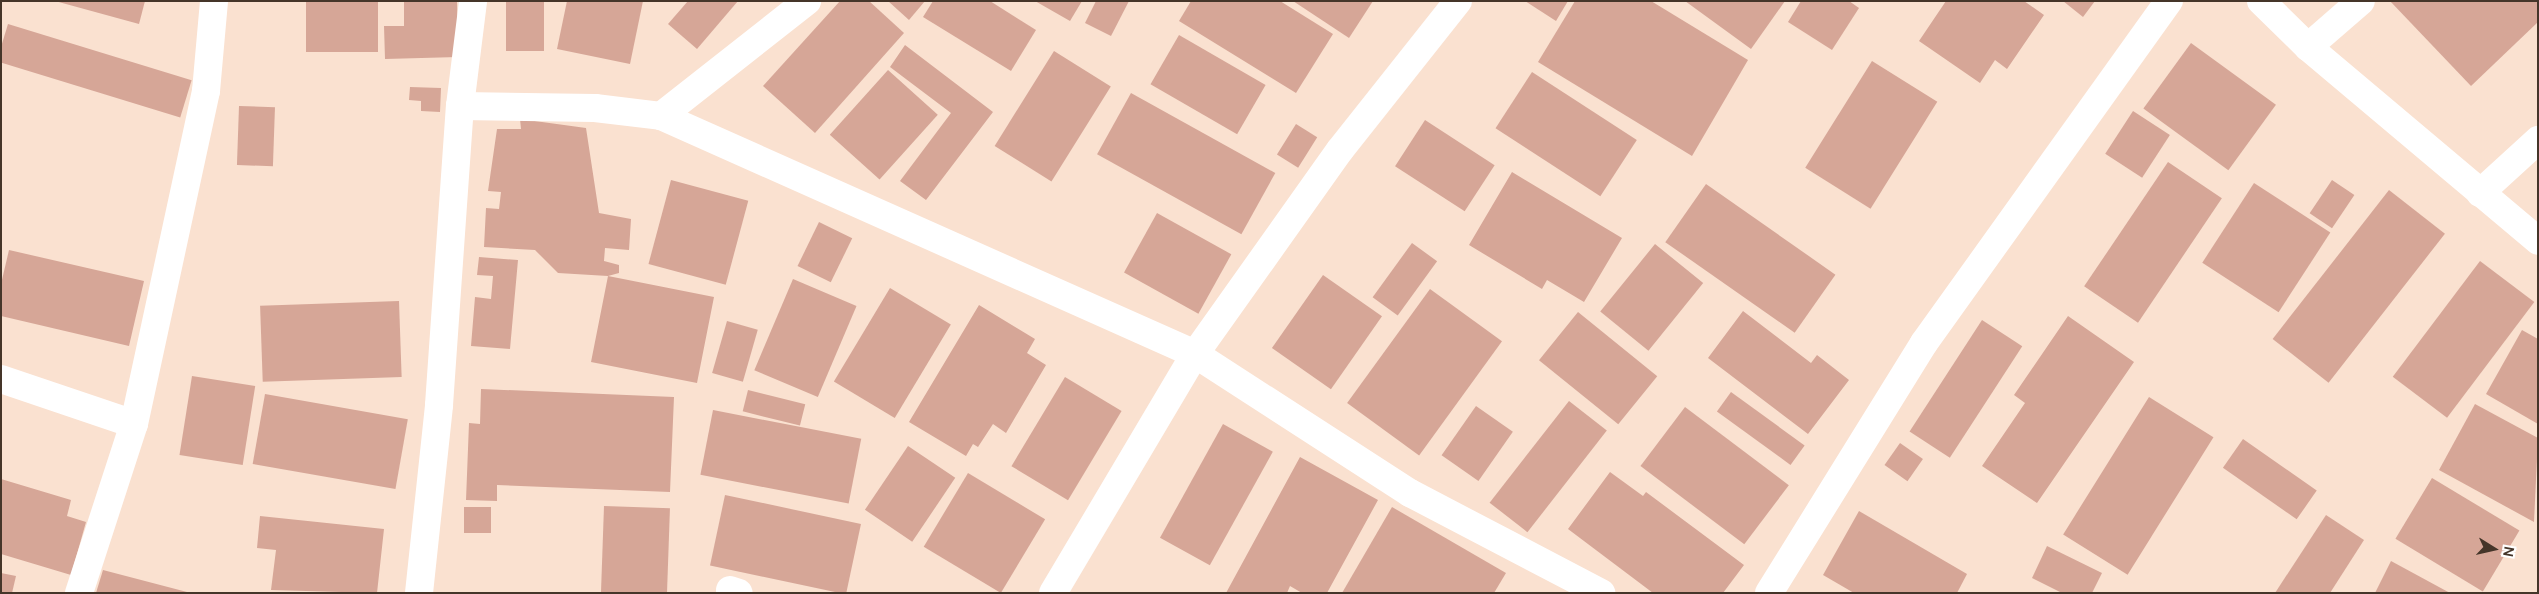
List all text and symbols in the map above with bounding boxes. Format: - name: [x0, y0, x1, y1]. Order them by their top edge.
- north arrow: [2469, 524, 2519, 574]
- text: N: [2499, 545, 2519, 558]

